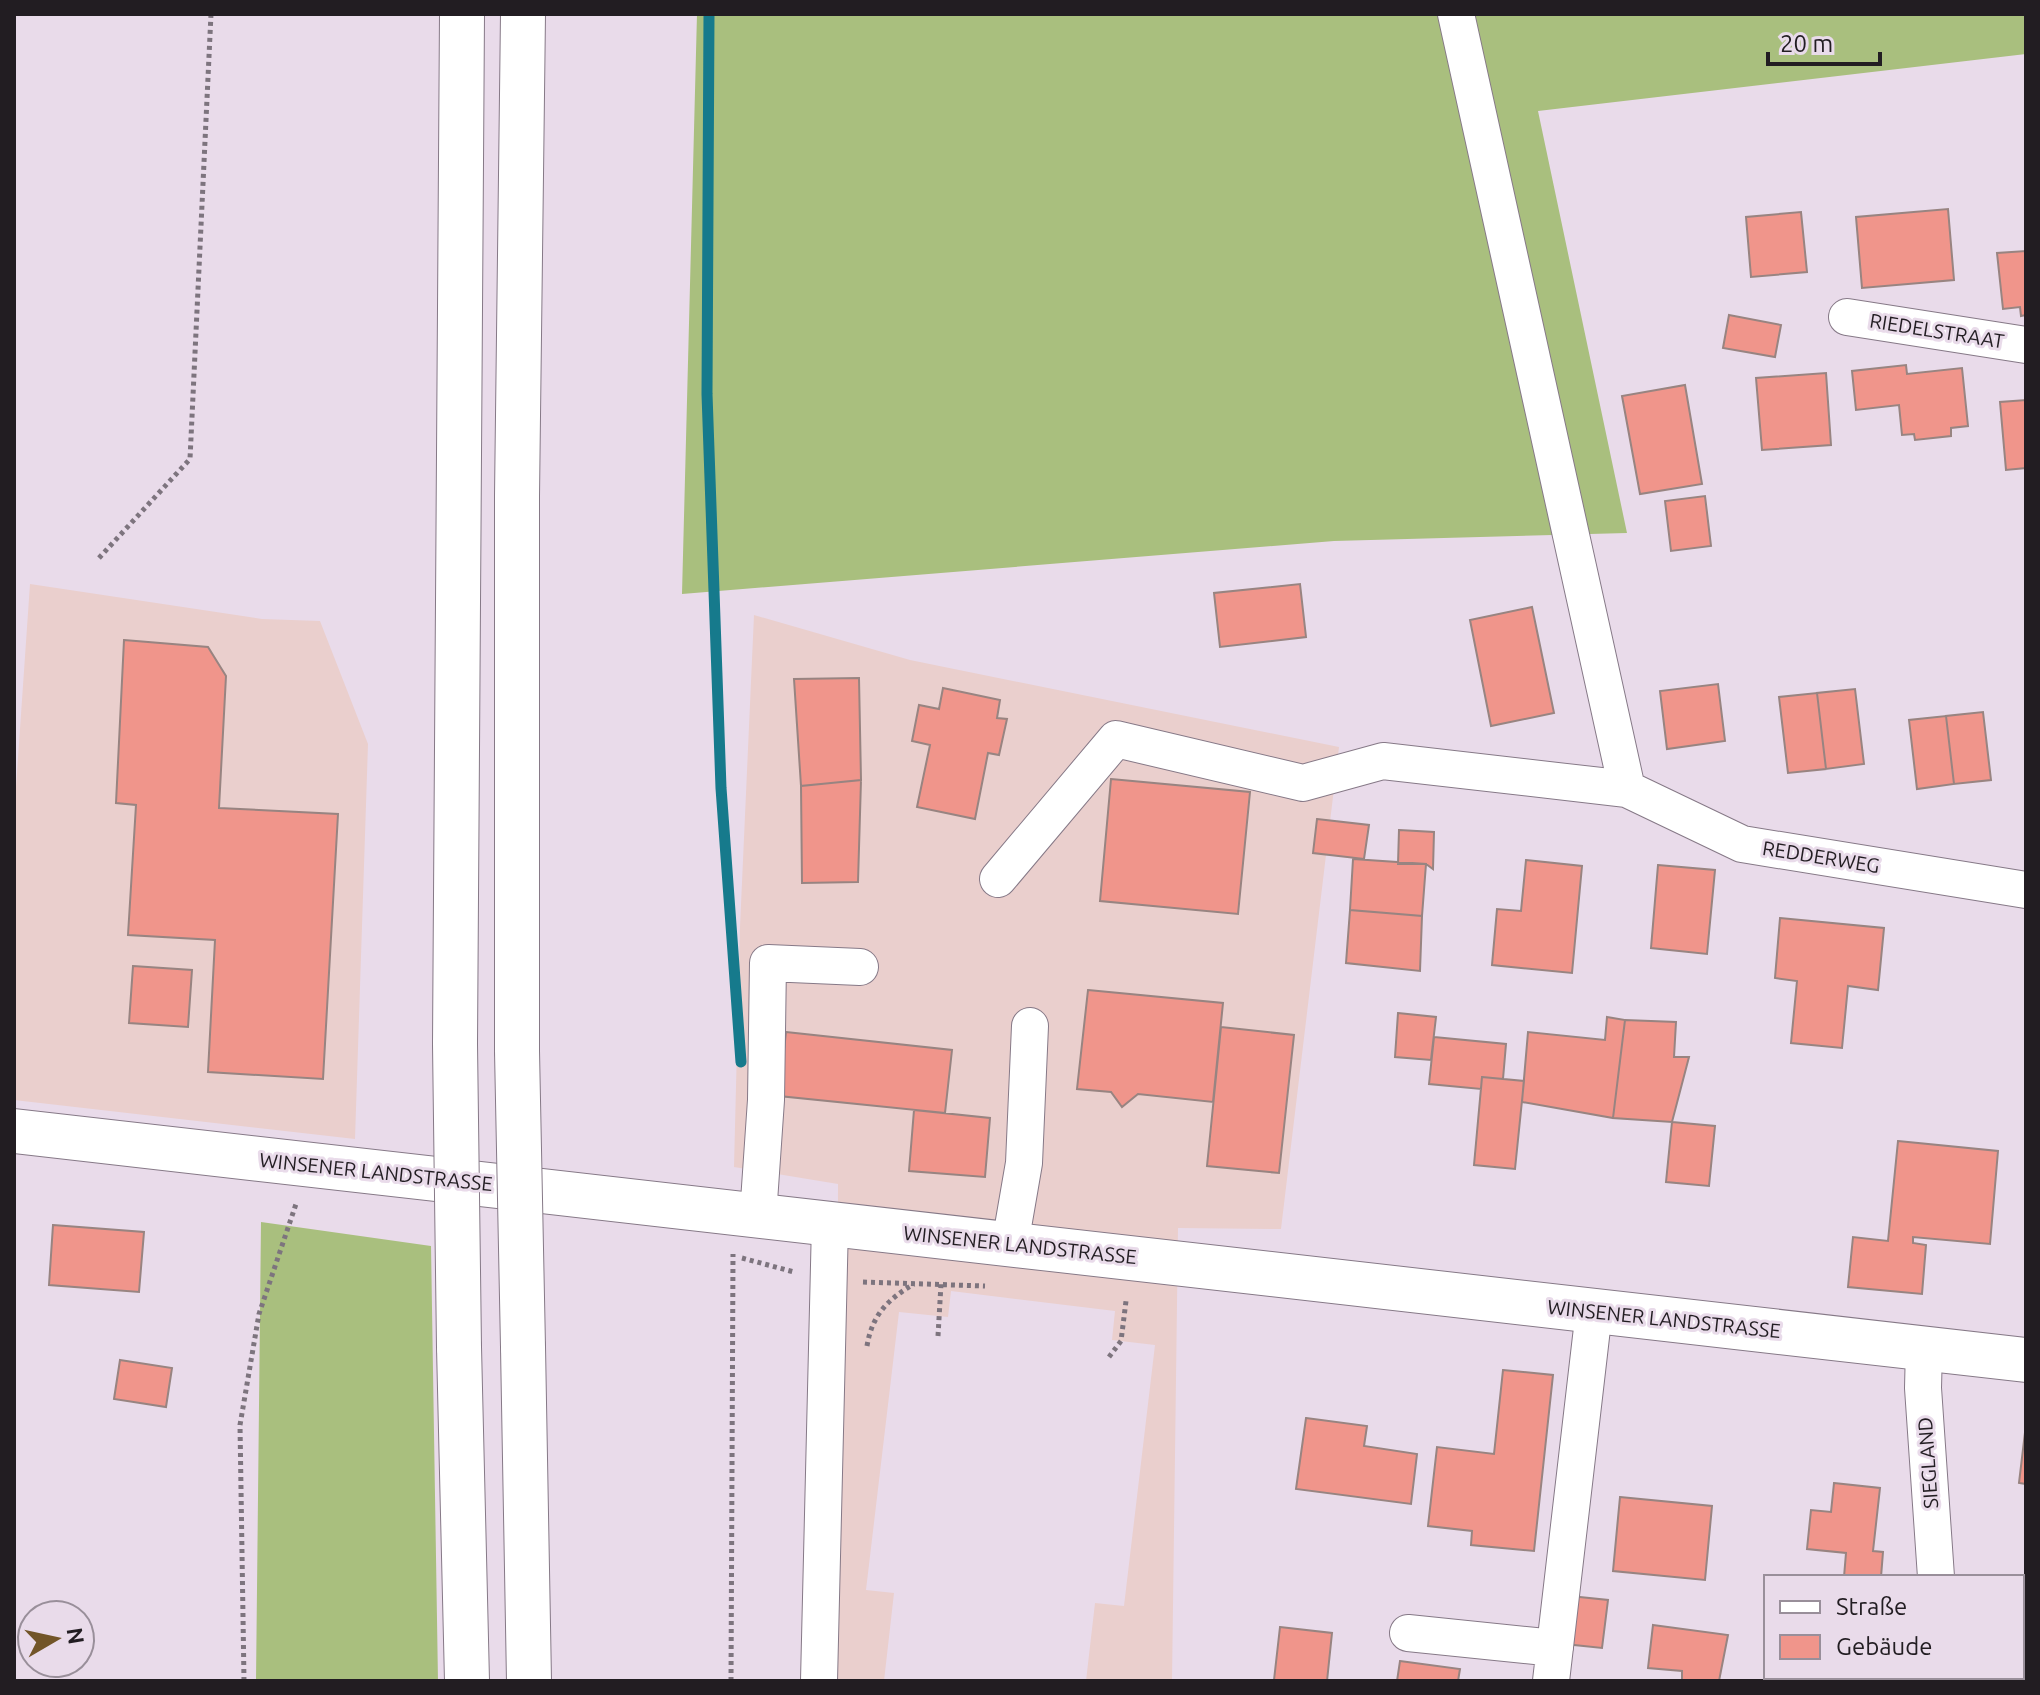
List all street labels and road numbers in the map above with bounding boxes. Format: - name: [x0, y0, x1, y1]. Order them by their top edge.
- street label: RIEDELSTRAAT: [1868, 309, 2006, 352]
- street label: REDDERWEG: [1761, 836, 1881, 877]
- street label: WINSENER LANDSTRASSE: [258, 1148, 494, 1195]
- street label: WINSENER LANDSTRASSE: [902, 1221, 1138, 1268]
- street label: WINSENER LANDSTRASSE: [1546, 1295, 1782, 1342]
- street label: SIEGLAND: [1913, 1416, 1942, 1510]

